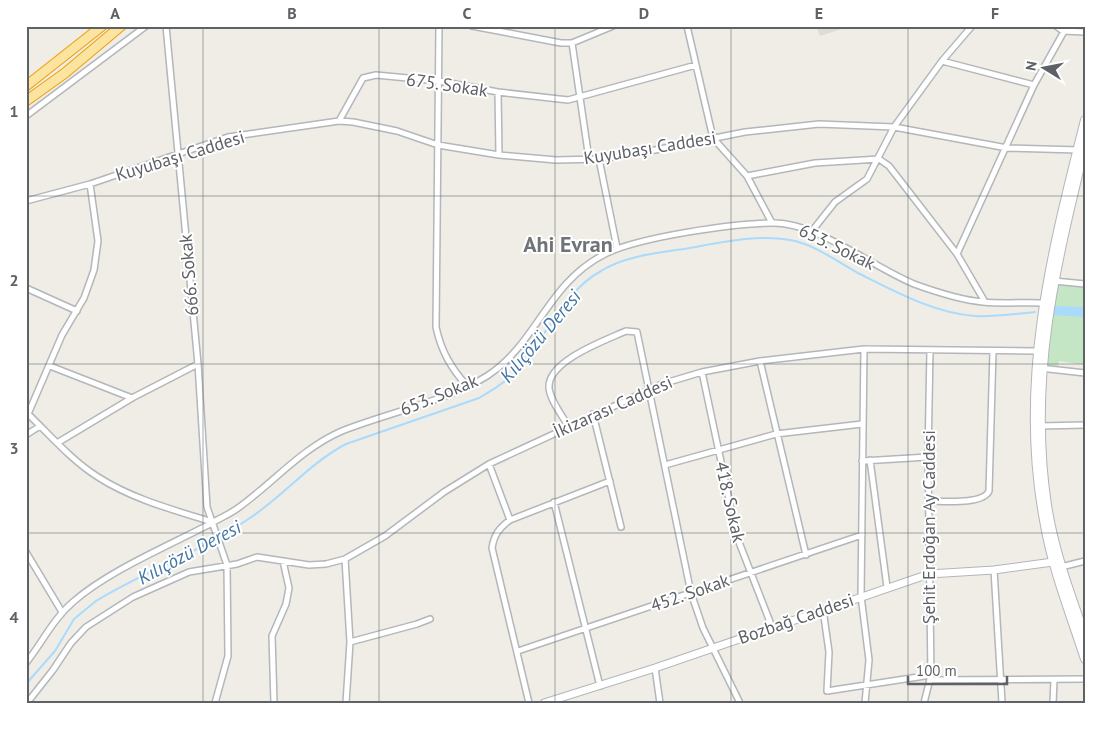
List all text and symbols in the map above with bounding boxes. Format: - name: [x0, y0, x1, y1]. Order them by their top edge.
- text: A: [110, 3, 120, 23]
- text: B: [287, 3, 297, 23]
- text: C: [463, 3, 472, 23]
- text: D: [639, 3, 649, 23]
- text: E: [815, 3, 823, 23]
- text: F: [991, 3, 999, 23]
- north arrow: [1018, 42, 1068, 92]
- text: N: [1022, 60, 1041, 72]
- street label: 675. Sokak: [405, 67, 490, 102]
- text: 1: [9, 101, 19, 121]
- street label: Kuyubaşı Caddesi: [112, 125, 247, 186]
- street label: Kuyubaşı Caddesi: [582, 126, 718, 169]
- street label: 653. Sokak: [795, 218, 879, 275]
- district label: Ahi Evran: [523, 230, 613, 258]
- street label: 666. Sokak: [173, 233, 204, 317]
- text: 2: [9, 270, 19, 290]
- water label: Kılıçözü Deresi: [494, 284, 586, 387]
- street label: 653. Sokak: [396, 368, 482, 421]
- street label: İkizarası Caddesi: [550, 370, 676, 443]
- street label: Şehit Erdoğan Ay Caddesi: [917, 430, 940, 624]
- text: 3: [9, 438, 19, 458]
- street label: 418. Sokak: [710, 459, 751, 545]
- water label: Kılıçözü Deresi: [133, 514, 246, 589]
- street label: 452. Sokak: [647, 568, 733, 617]
- street label: Bozbağ Caddesi: [735, 588, 857, 649]
- text: 4: [9, 607, 19, 627]
- scale bar: [908, 654, 1007, 686]
- text: 100 m: [916, 661, 957, 680]

